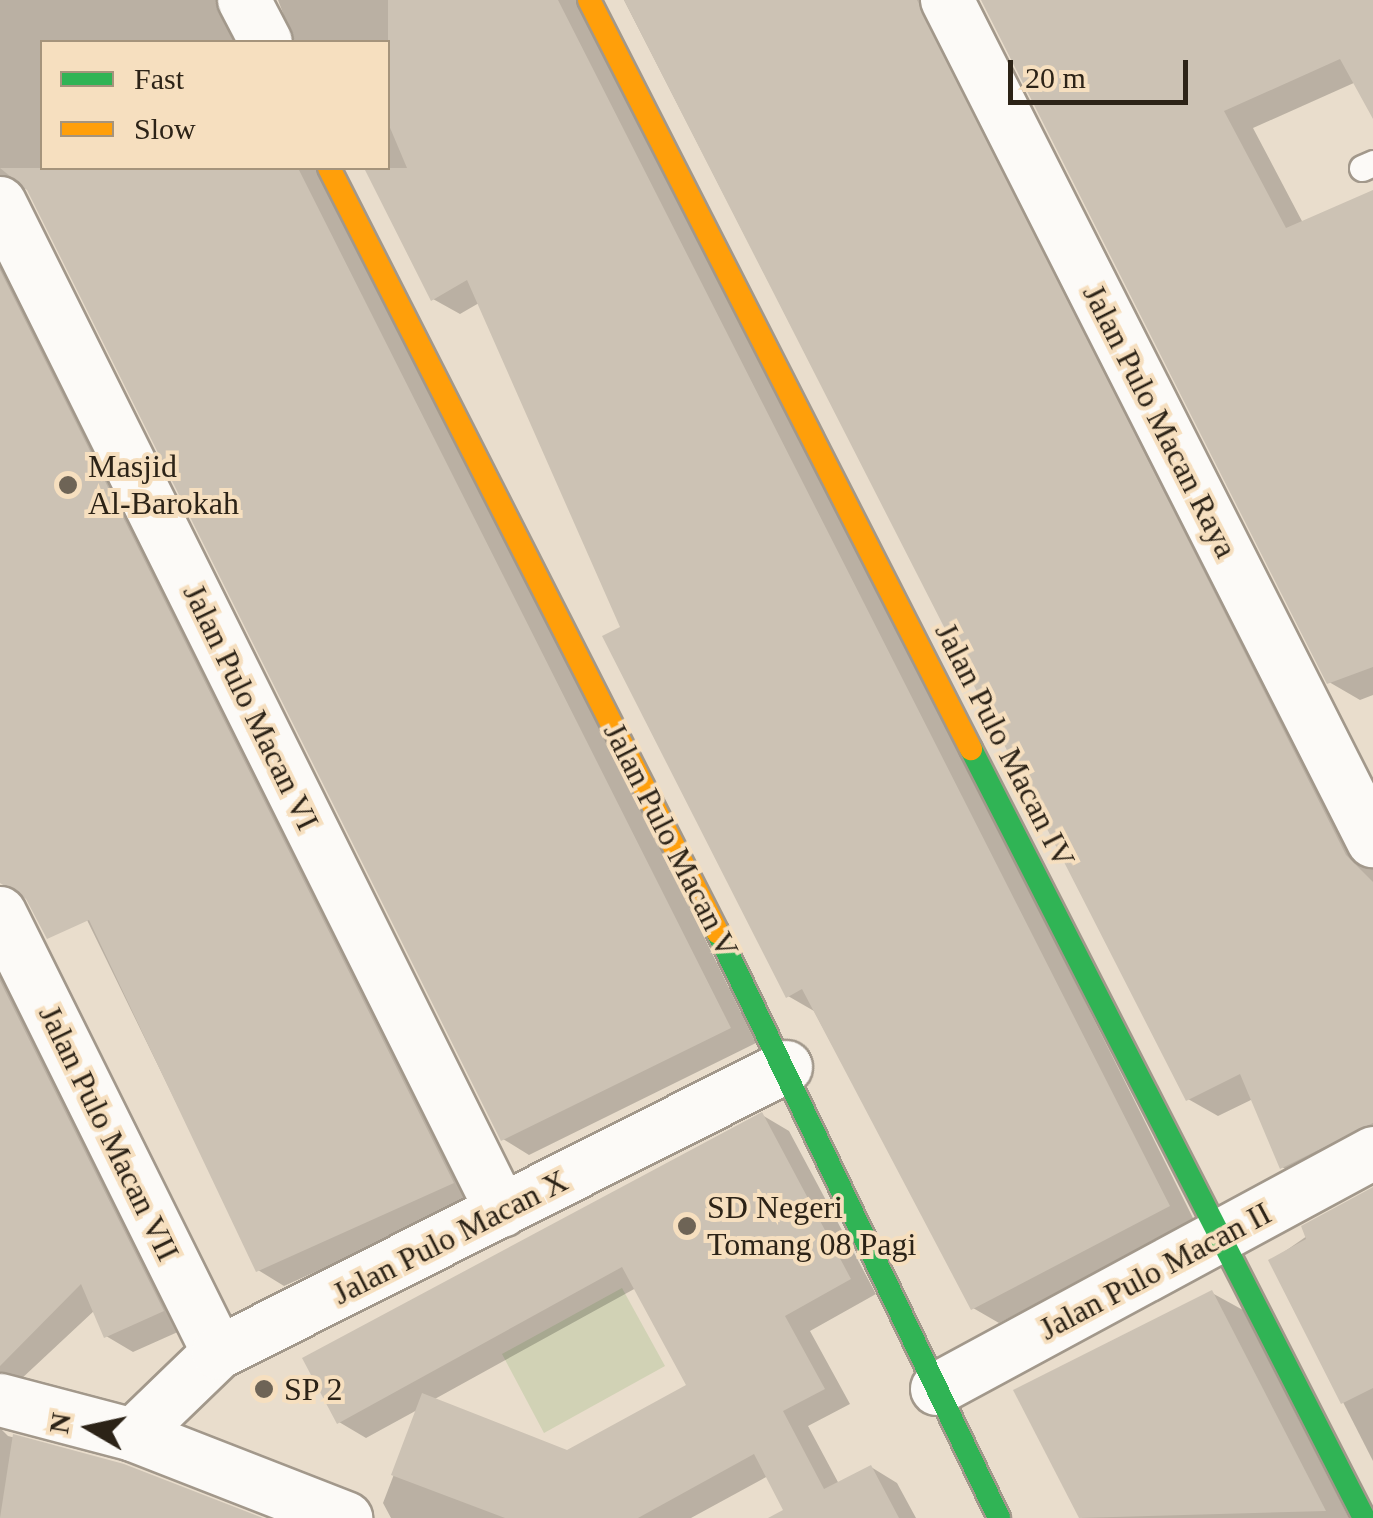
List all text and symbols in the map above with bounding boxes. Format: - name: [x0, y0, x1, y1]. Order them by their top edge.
- legend: [40, 40, 390, 170]
- scale bar: [1013, 40, 1193, 102]
- text: 20 m: [1025, 61, 1086, 94]
- text: Fast: [134, 62, 184, 95]
- text: Slow: [134, 112, 196, 145]
- street label: Jalan Pulo Macan Raya: [1075, 278, 1245, 564]
- place label: Masjid Al-Barokah: [88, 448, 239, 523]
- marker: Masjid Al-Barokah: [57, 474, 79, 496]
- street label: Jalan Pulo Macan VI: [175, 578, 327, 836]
- street label: Jalan Pulo Macan IV: [927, 616, 1083, 874]
- street label: Jalan Pulo Macan V: [595, 716, 747, 964]
- street label: Jalan Pulo Macan VII: [30, 999, 188, 1267]
- street label: Jalan Pulo Macan X: [326, 1161, 574, 1313]
- place label: SD Negeri Tomang 08 Pagi: [707, 1189, 916, 1264]
- street label: Jalan Pulo Macan II: [1033, 1194, 1277, 1348]
- marker: SD Negeri Tomang 08 Pagi: [676, 1215, 698, 1237]
- place label: SP 2: [284, 1370, 344, 1408]
- north arrow: [40, 1378, 140, 1478]
- marker: SP 2: [253, 1378, 275, 1400]
- text: N: [43, 1411, 77, 1436]

